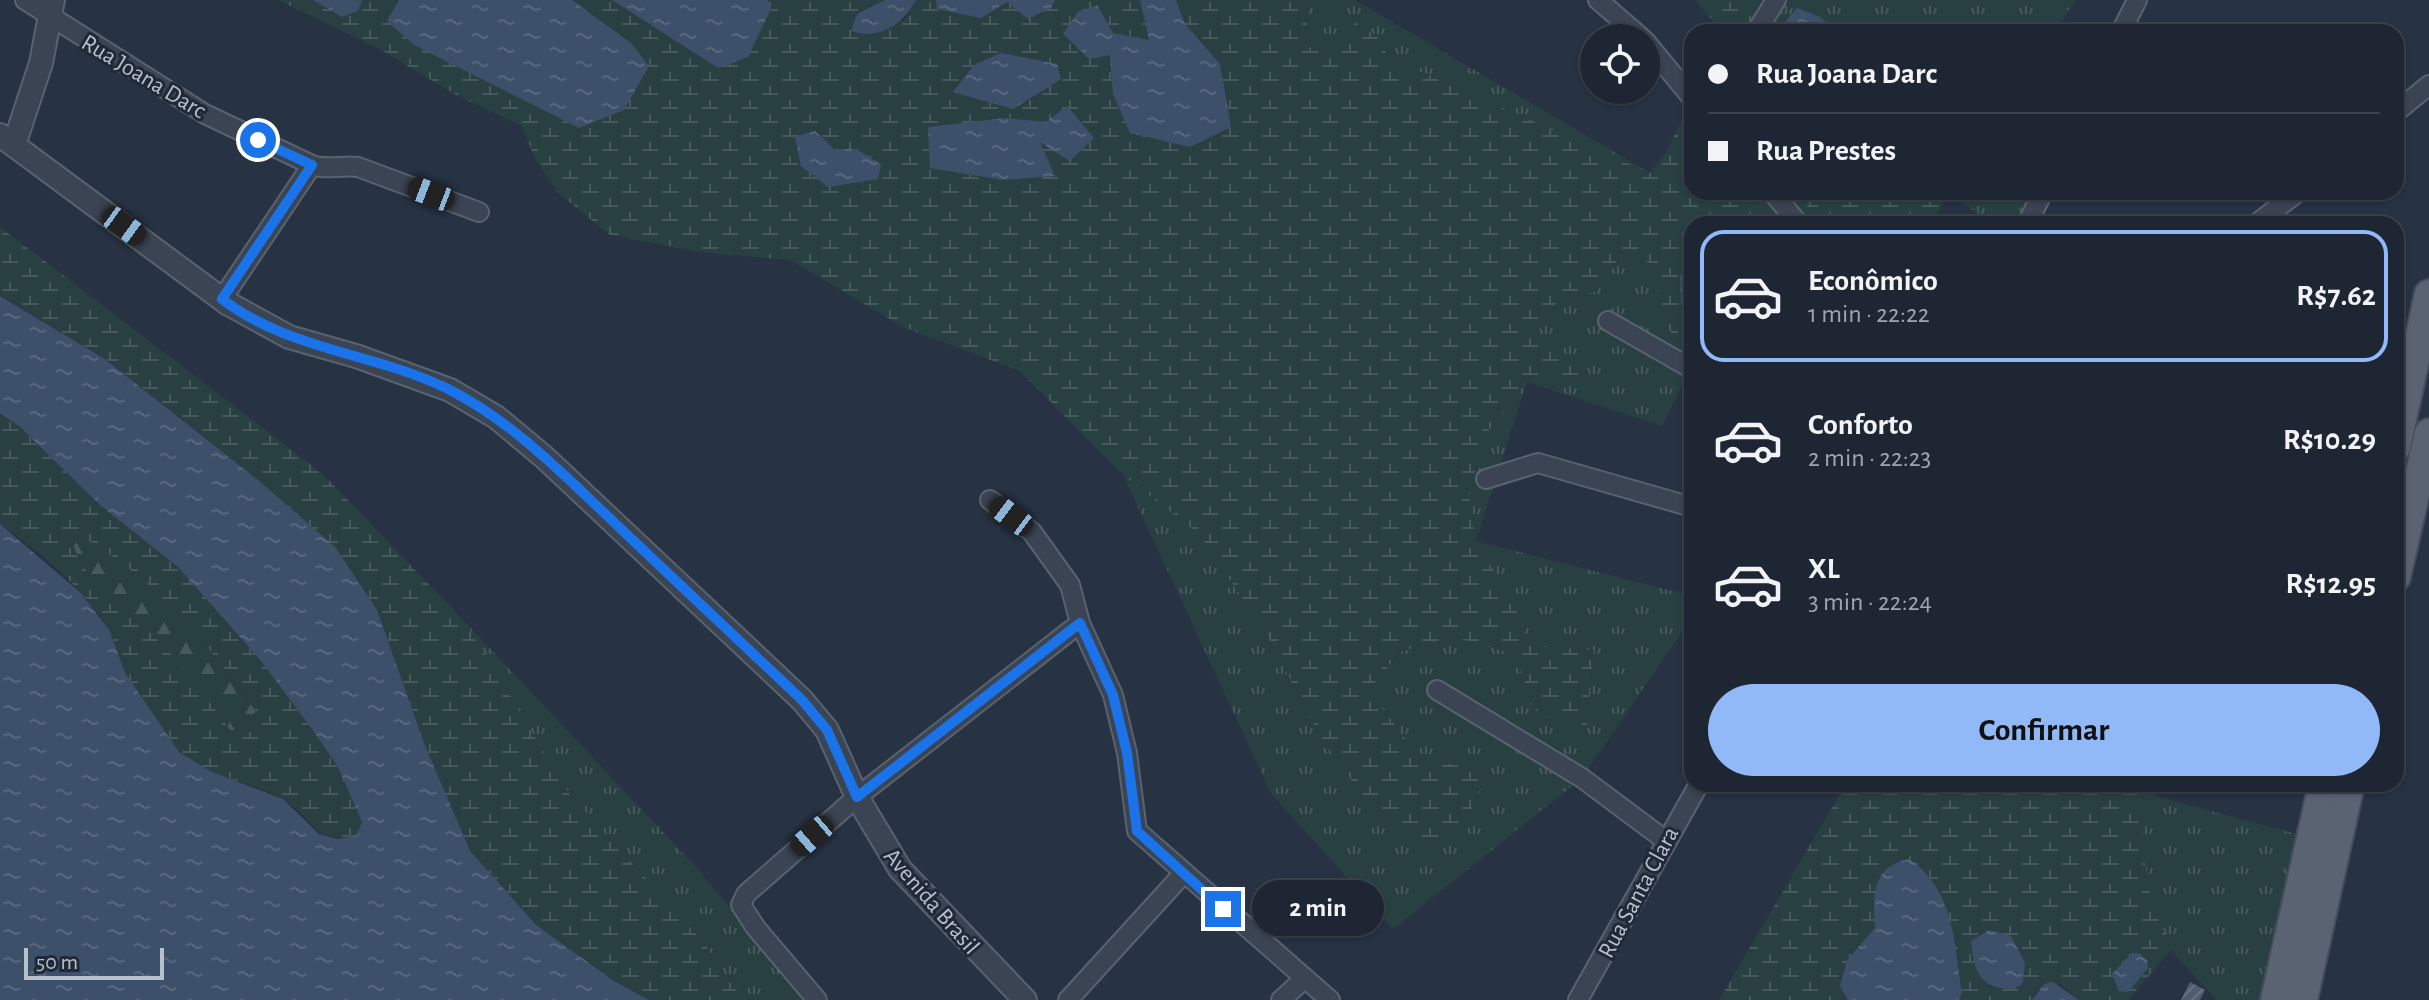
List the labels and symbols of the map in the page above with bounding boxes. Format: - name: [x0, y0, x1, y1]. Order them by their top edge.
- street label: Rua Joana Darc: [77, 30, 210, 123]
- route start: [240, 122, 276, 158]
- car: [404, 174, 458, 214]
- car: [98, 202, 150, 250]
- car: [985, 492, 1037, 540]
- car: [786, 811, 838, 861]
- street label: Rua Santa Clara: [1594, 823, 1683, 962]
- street label: Avenida Brasil: [879, 844, 984, 959]
- callout: 2 min: [1251, 881, 1383, 937]
- route end: [1205, 891, 1241, 927]
- scale bar: [24, 944, 164, 980]

